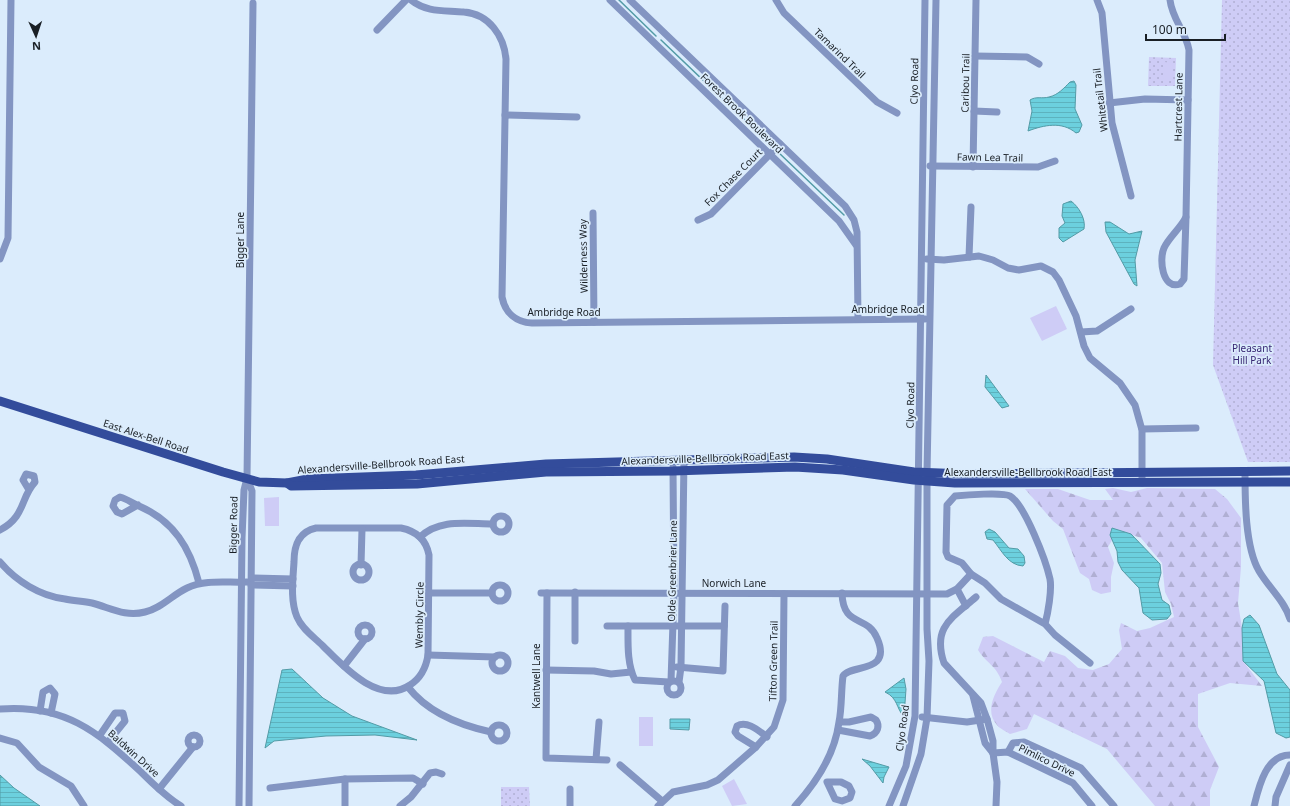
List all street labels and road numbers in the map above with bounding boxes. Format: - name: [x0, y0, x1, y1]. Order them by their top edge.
- street label: Tamarind Trail: [811, 25, 869, 81]
- street label: Caribou Trail: [957, 53, 973, 113]
- street label: Clyo Road: [907, 58, 921, 104]
- street label: Whitetail Trail: [1089, 67, 1111, 133]
- street label: Forest Brook Boulevard: [698, 70, 786, 156]
- street label: Hartcrest Lane: [1170, 72, 1186, 142]
- street label: Fox Chase Court: [701, 145, 765, 209]
- street label: Fawn Lea Trail: [957, 149, 1023, 165]
- street label: Bigger Lane: [233, 211, 247, 268]
- street label: Wilderness Way: [575, 218, 591, 293]
- street label: Ambridge Road: [851, 302, 925, 316]
- street label: Ambridge Road: [527, 305, 601, 319]
- street label: Clyo Road: [903, 382, 917, 428]
- street label: East Alex-Bell Road: [102, 416, 190, 456]
- street label: Alexandersville-Bellbrook Road East: [621, 448, 789, 468]
- street label: Alexandersville-Bellbrook Road East: [297, 451, 465, 477]
- street label: Alexandersville-Bellbrook Road East: [944, 465, 1112, 479]
- street label: Bigger Road: [225, 496, 241, 554]
- street label: Olde Greenbrier Lane: [664, 520, 680, 622]
- street label: Norwich Lane: [702, 576, 767, 590]
- street label: Wembly Circle: [411, 581, 427, 648]
- street label: Tifton Green Trail: [765, 620, 781, 702]
- street label: Kantwell Lane: [529, 643, 543, 709]
- street label: Clyo Road: [892, 704, 912, 752]
- street label: Baldwin Drive: [105, 726, 163, 780]
- street label: Pimlico Drive: [1016, 740, 1078, 780]

